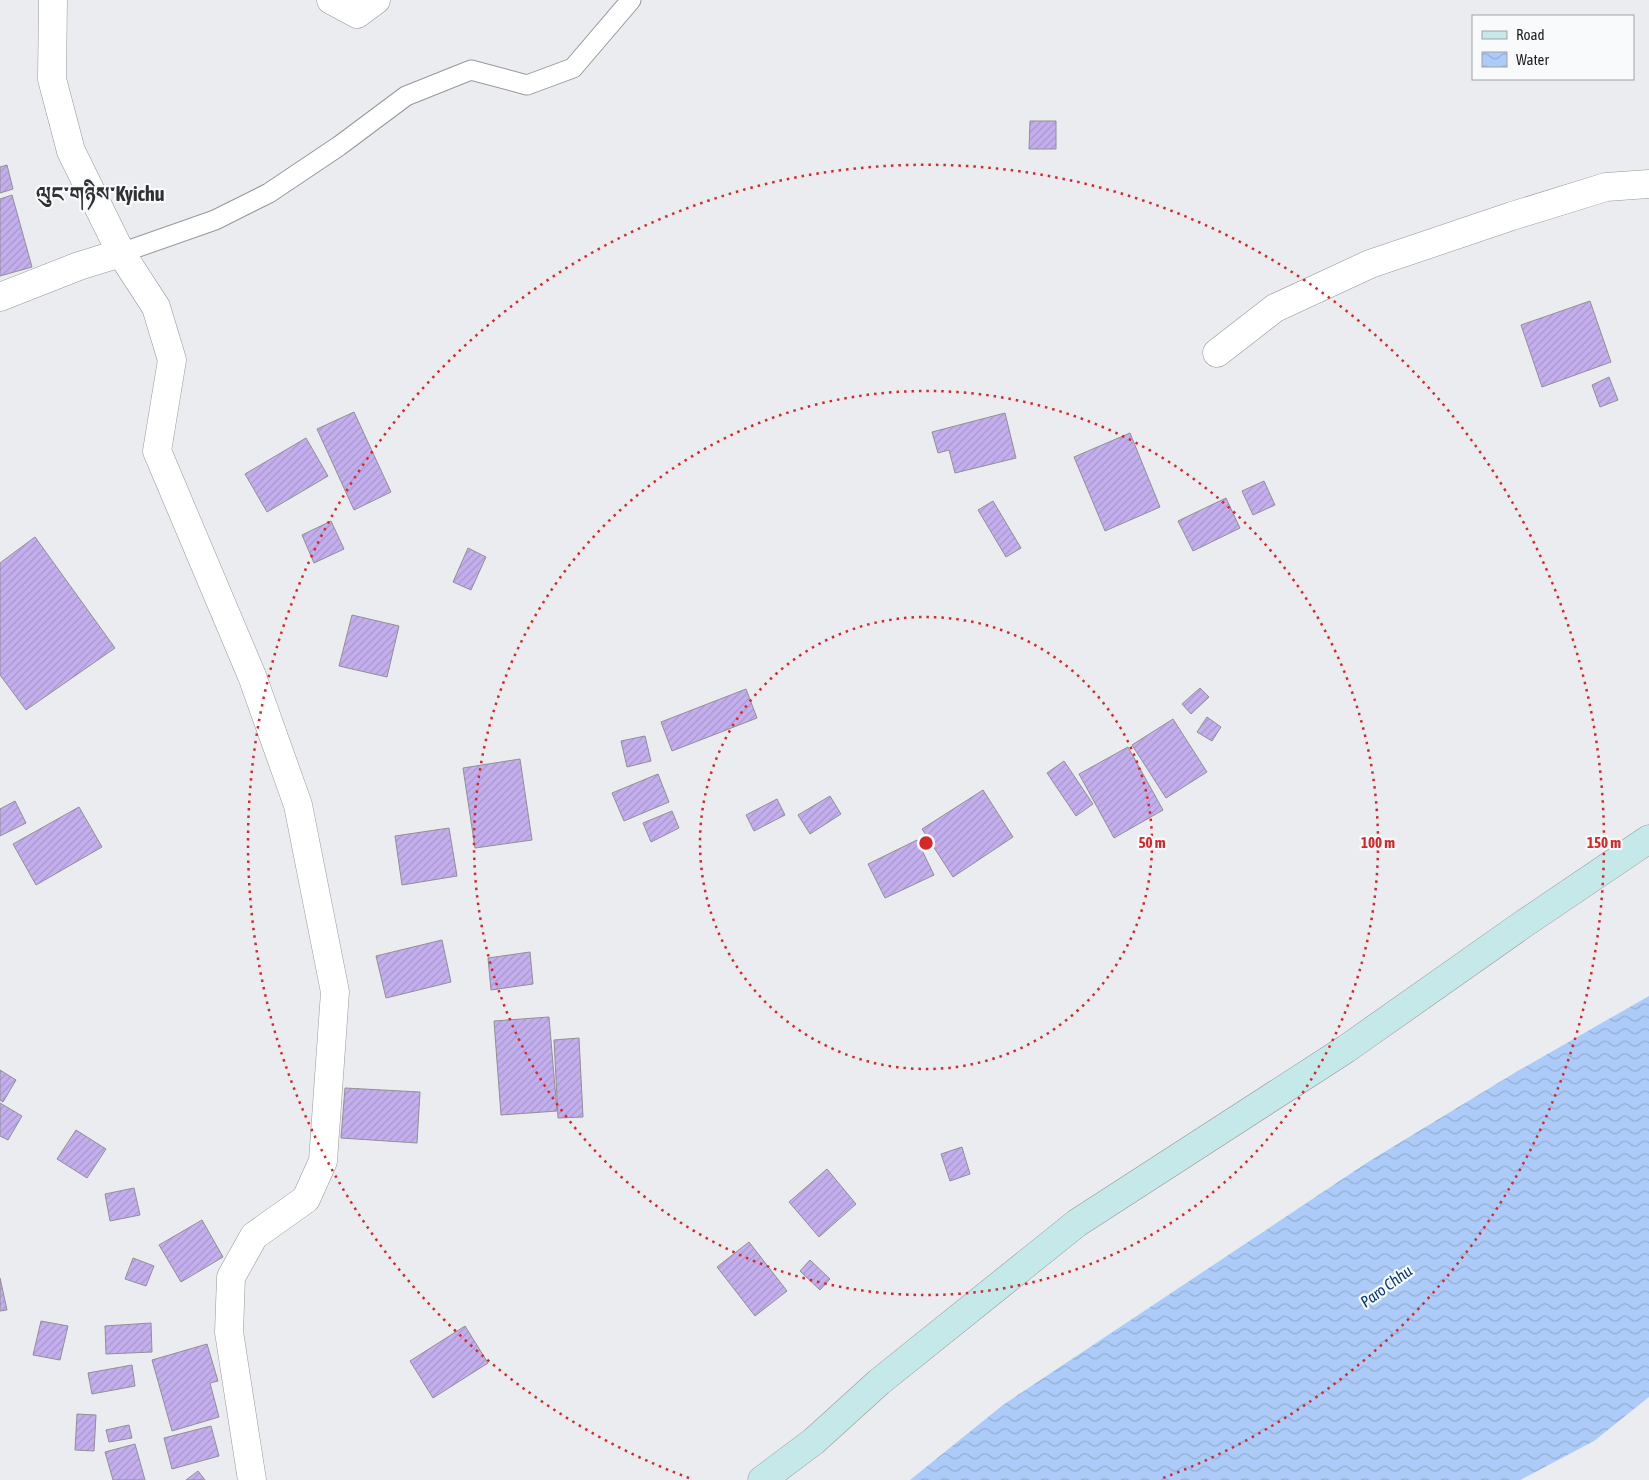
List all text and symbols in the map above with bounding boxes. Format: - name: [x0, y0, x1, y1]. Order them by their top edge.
- legend: [1472, 15, 1634, 80]
- text: Road: [1516, 26, 1545, 43]
- text: Water: [1516, 51, 1549, 68]
- district label: ལུང་གཉིས་Kyichu: [36, 179, 165, 211]
- centre of rings: [917, 834, 935, 852]
- text: 50 m: [1139, 834, 1166, 851]
- text: 100 m: [1361, 834, 1395, 851]
- text: 150 m: [1587, 834, 1621, 851]
- water label: Paro Chhu: [1357, 1261, 1416, 1311]

